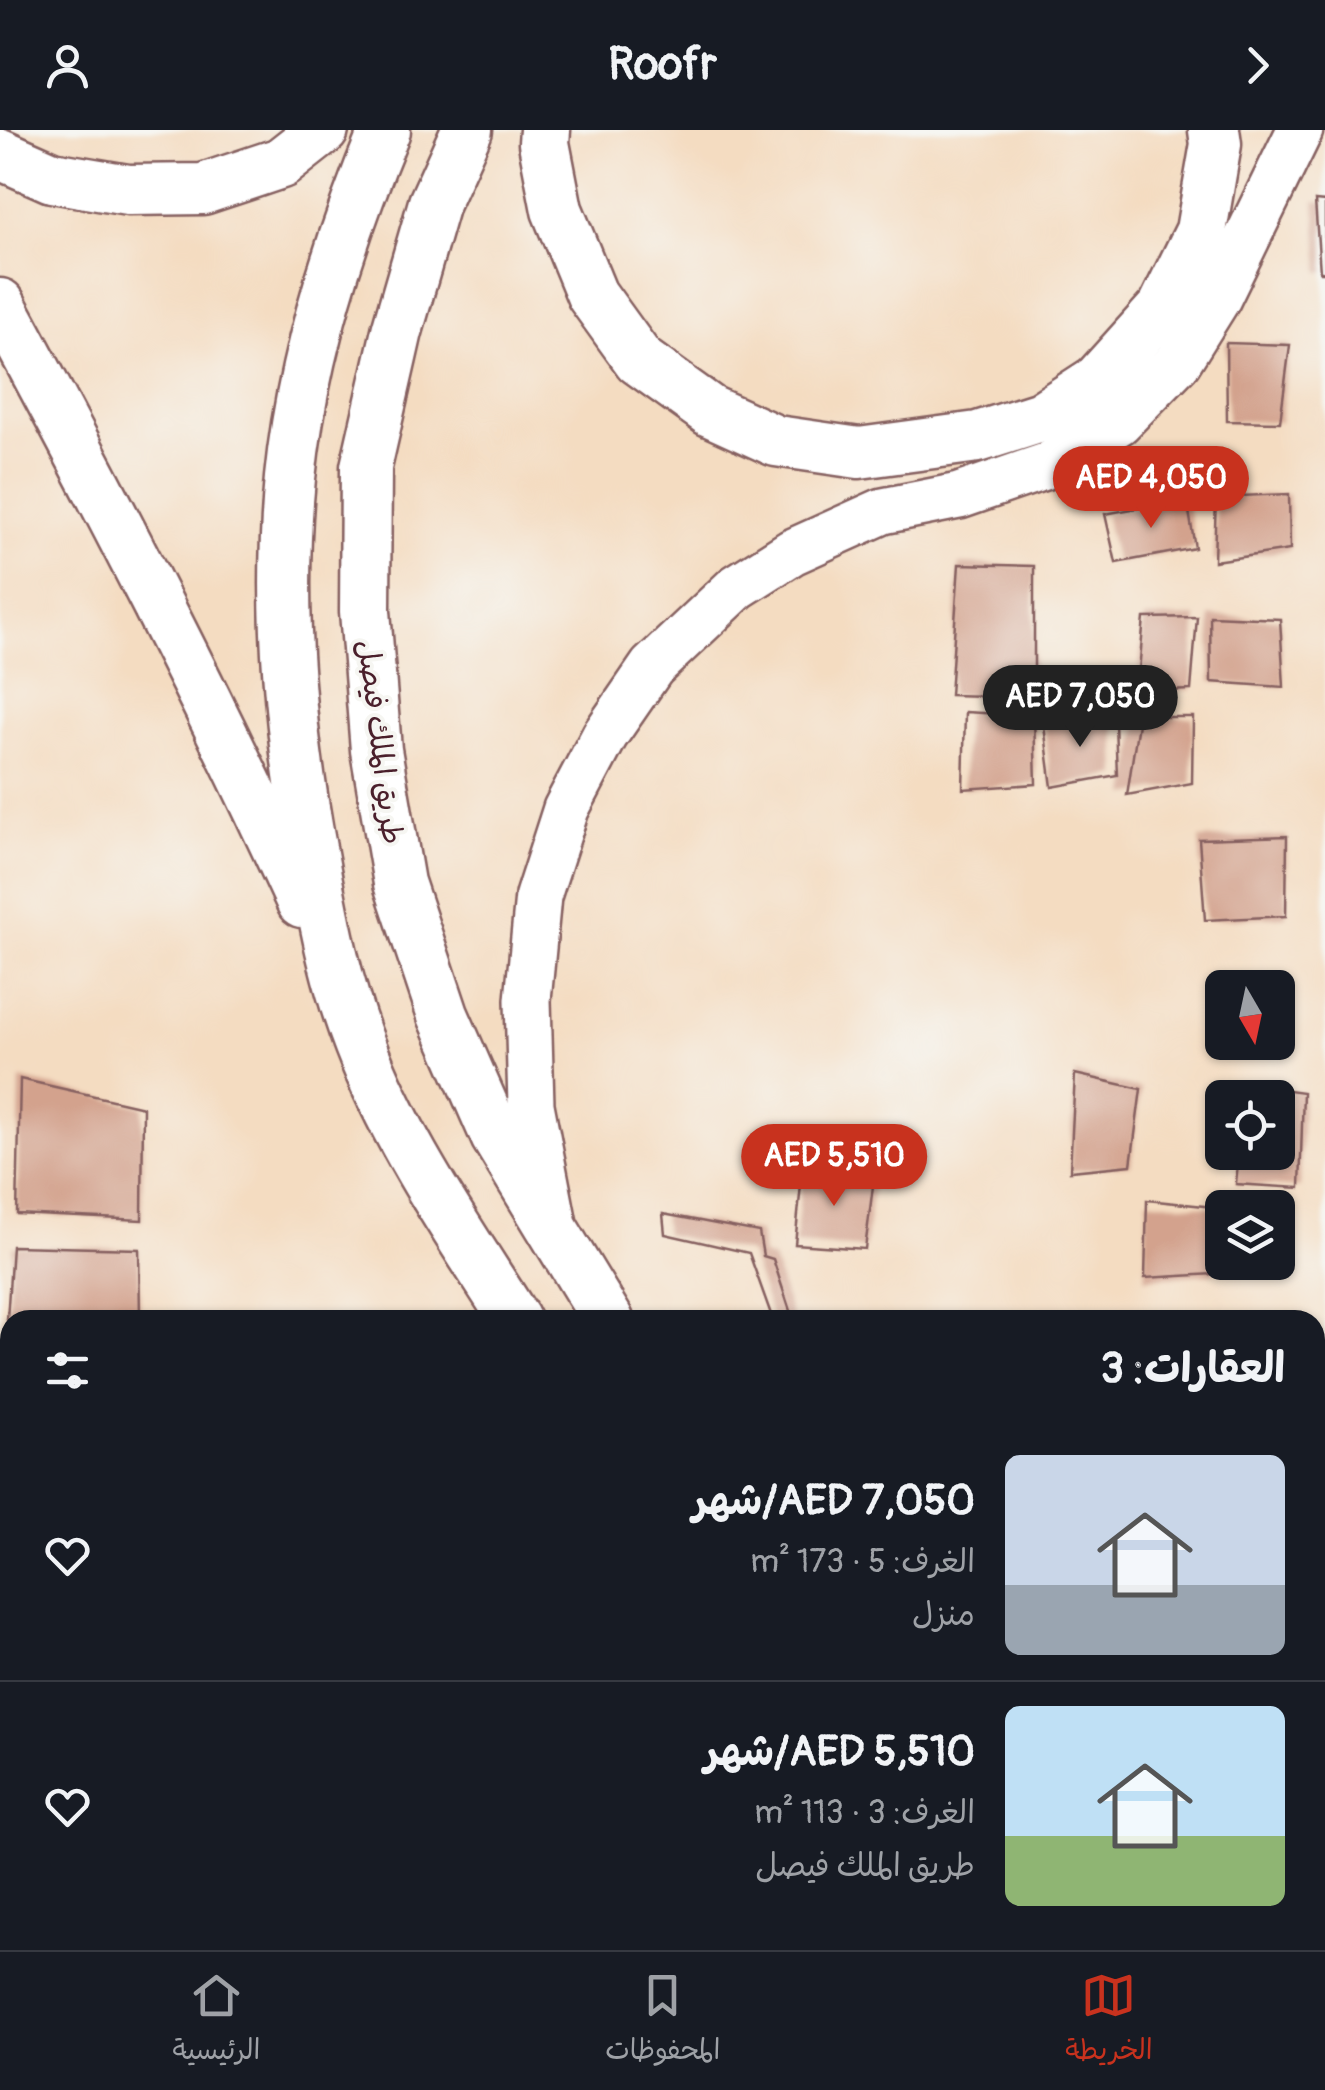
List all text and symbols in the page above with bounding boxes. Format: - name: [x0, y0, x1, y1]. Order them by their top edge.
- text: Roofr: [608, 37, 717, 93]
- icon: person: [40, 38, 95, 93]
- icon: forward: [1230, 38, 1285, 93]
- pin: AED 4,050: [1037, 446, 1265, 531]
- text: AED 4,050: [1075, 458, 1227, 498]
- street label: طريق الملك فيصل: [349, 638, 411, 846]
- pin: AED 7,050: [966, 665, 1194, 750]
- text: AED 7,050: [1005, 677, 1155, 717]
- north arrow: [1205, 970, 1295, 1060]
- map controls: [1205, 970, 1295, 1280]
- button: locate: [1205, 1080, 1295, 1170]
- pin: AED 5,510: [720, 1124, 948, 1209]
- text: AED 5,510: [763, 1136, 905, 1176]
- button: layers: [1205, 1190, 1295, 1280]
- icon: filters: [40, 1343, 95, 1398]
- text: العقارات: 3: [1101, 1343, 1285, 1395]
- text: AED 7,050/شهر: [693, 1475, 975, 1527]
- icon: home: [1085, 1495, 1205, 1615]
- icon: heart: [40, 1528, 95, 1583]
- text: الغرف: 5 · 173 m²: [751, 1542, 975, 1582]
- text: منزل: [912, 1595, 975, 1635]
- text: AED 5,510/شهر: [704, 1726, 975, 1778]
- icon: home: [1085, 1746, 1205, 1866]
- icon: heart: [40, 1779, 95, 1834]
- text: الغرف: 3 · 113 m²: [754, 1793, 975, 1833]
- text: طريق الملك فيصل: [755, 1846, 975, 1886]
- tab: الرئيسية: [172, 1968, 260, 2074]
- tab: المحفوظات: [605, 1968, 720, 2074]
- tab: الخريطة: [1065, 1968, 1153, 2074]

